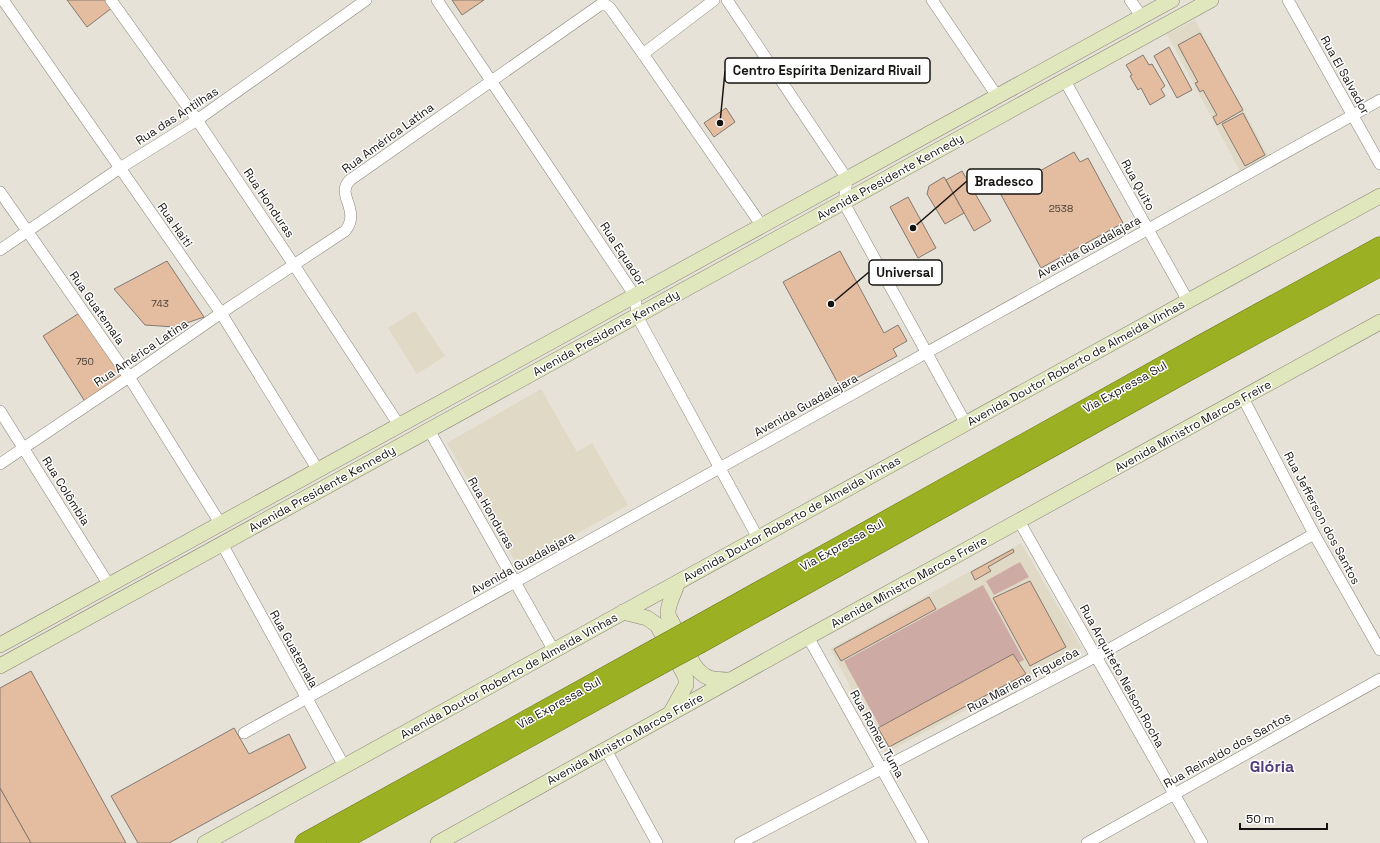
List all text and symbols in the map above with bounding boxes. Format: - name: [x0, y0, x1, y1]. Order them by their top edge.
- street label: Rua El Salvador: [1317, 33, 1373, 118]
- callout: Centro Espírita Denizard Rivail: [725, 58, 930, 83]
- text: Centro Espírita Denizard Rivail: [733, 62, 921, 79]
- street label: Rua das Antilhas: [133, 83, 221, 149]
- street label: Rua América Latina: [339, 99, 437, 177]
- street label: Avenida Presidente Kennedy: [814, 130, 966, 224]
- street label: Rua Quito: [1117, 157, 1159, 213]
- street label: Rua Honduras: [240, 165, 298, 241]
- callout: Bradesco: [967, 169, 1042, 194]
- text: Bradesco: [974, 173, 1034, 190]
- street label: Rua Haiti: [154, 199, 196, 251]
- house number: 2538: [1049, 202, 1073, 215]
- street label: Avenida Guadalajara: [1034, 212, 1144, 282]
- street label: Rua Equador: [596, 219, 650, 289]
- callout: Universal: [869, 260, 942, 285]
- text: Universal: [876, 264, 934, 281]
- street label: Rua Guatemala: [66, 268, 128, 348]
- street label: Avenida Presidente Kennedy: [530, 286, 682, 380]
- street label: Avenida Doutor Roberto de Almeida Vinhas: [964, 296, 1188, 430]
- house number: 743: [151, 297, 169, 310]
- street label: Rua América Latina: [91, 316, 191, 390]
- house number: 750: [76, 355, 94, 368]
- street label: Via Expressa Sul: [1080, 357, 1170, 417]
- street label: Avenida Guadalajara: [751, 370, 861, 440]
- street label: Avenida Ministro Marcos Freire: [1112, 376, 1274, 476]
- street label: Avenida Presidente Kennedy: [246, 442, 398, 536]
- street label: Rua Jefferson dos Santos: [1280, 449, 1364, 587]
- street label: Avenida Doutor Roberto de Almeida Vinhas: [680, 452, 904, 586]
- street label: Rua Colômbia: [38, 454, 94, 529]
- street label: Rua Honduras: [464, 474, 518, 552]
- street label: Via Expressa Sul: [797, 515, 887, 575]
- street label: Avenida Guadalajara: [468, 528, 578, 598]
- street label: Avenida Ministro Marcos Freire: [828, 532, 990, 632]
- street label: Rua Arquiteto Nelson Rocha: [1076, 602, 1168, 750]
- street label: Rua Guatemala: [266, 607, 322, 691]
- street label: Avenida Doutor Roberto de Almeida Vinhas: [397, 609, 621, 743]
- street label: Rua Marlene Figuerôa: [964, 644, 1082, 716]
- street label: Via Expressa Sul: [514, 673, 604, 733]
- street label: Rua Romeu Tuma: [846, 687, 908, 781]
- street label: Avenida Ministro Marcos Freire: [544, 689, 706, 789]
- street label: Rua Reinaldo dos Santos: [1161, 708, 1293, 792]
- district label: Glória: [1250, 756, 1294, 777]
- scale bar: [1240, 805, 1327, 831]
- text: 50 m: [1246, 811, 1274, 827]

